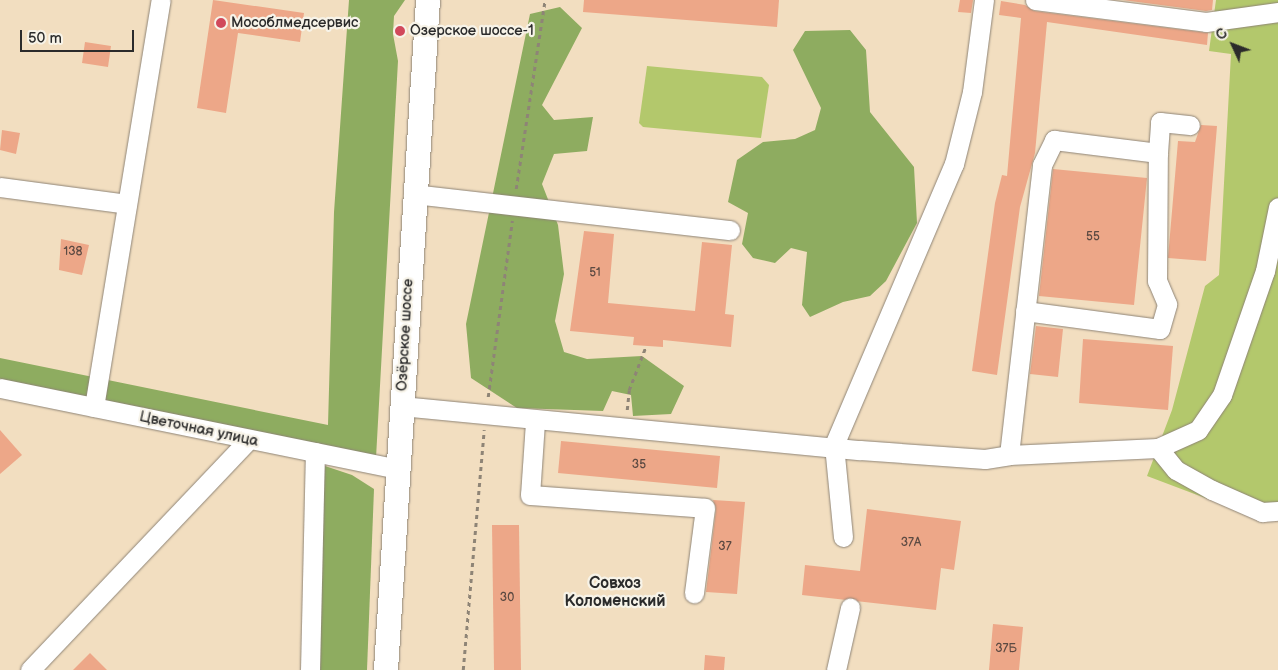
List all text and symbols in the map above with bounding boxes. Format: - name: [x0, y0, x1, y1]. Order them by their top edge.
- place label: Мособлмедсервис: [231, 14, 358, 32]
- marker: Мособлмедсервис: [215, 17, 227, 29]
- scale bar: [22, 20, 136, 52]
- north arrow: [1208, 20, 1258, 70]
- place label: Озерское шоссе-1: [410, 22, 534, 40]
- marker: Озерское шоссе-1: [394, 25, 406, 37]
- text: С: [1212, 25, 1231, 44]
- text: 50 m: [28, 29, 62, 48]
- house number: 55: [1086, 230, 1100, 244]
- house number: 138: [63, 245, 83, 259]
- house number: 51: [589, 266, 601, 280]
- street label: Озёрское шоссе: [393, 278, 417, 392]
- street label: Цветочная улица: [138, 408, 260, 450]
- house number: 35: [632, 458, 646, 472]
- house number: 37А: [901, 536, 921, 550]
- house number: 37: [718, 540, 732, 554]
- district label: Совхоз Коломенский: [565, 574, 665, 612]
- house number: 30: [500, 591, 514, 605]
- house number: 37Б: [995, 642, 1017, 656]

